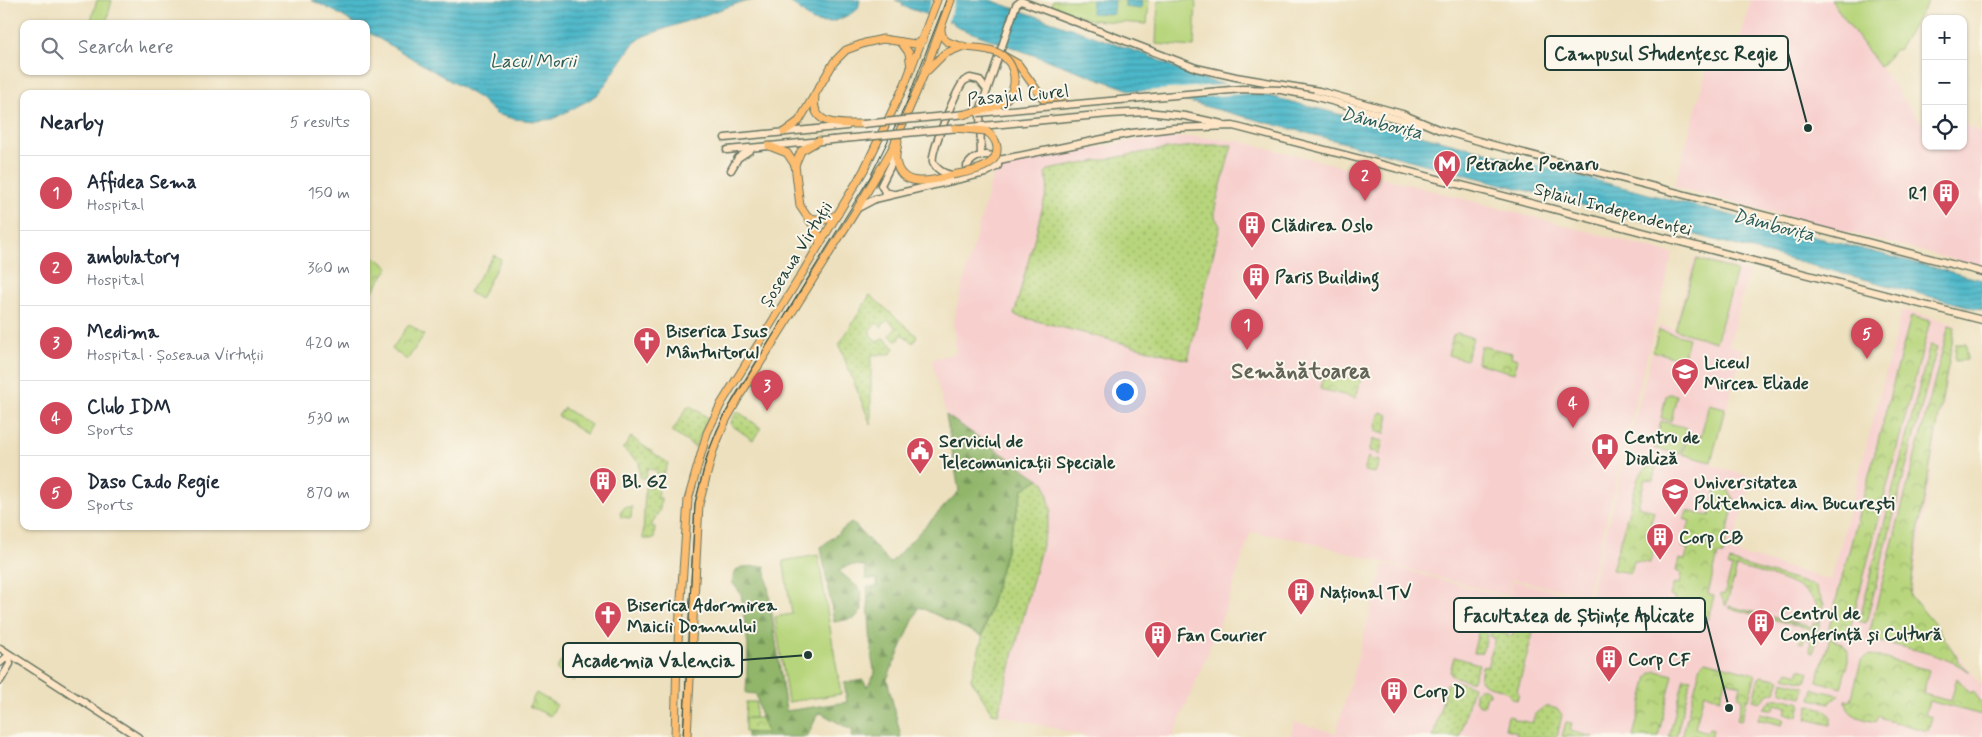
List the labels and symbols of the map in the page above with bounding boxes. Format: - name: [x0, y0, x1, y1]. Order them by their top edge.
- callout: Campusul Studențesc Regie: [1545, 36, 1788, 70]
- text: Campusul Studențesc Regie: [1554, 42, 1778, 68]
- water label: Lacul Morii: [490, 49, 578, 74]
- street label: Pasajul Ciurel: [966, 80, 1070, 112]
- water label: Dâmbovița: [1338, 101, 1425, 146]
- metro station icon: Petrache Poenaru: [1432, 149, 1462, 188]
- place label: Petrache Poenaru: [1466, 153, 1599, 177]
- pin: 2: [1349, 160, 1381, 201]
- street label: Splaiul Independenței: [1531, 177, 1694, 243]
- building icon: R1: [1931, 178, 1961, 217]
- place label: R1: [1908, 182, 1927, 206]
- street label: Șoseaua Virtuții: [755, 197, 839, 312]
- water label: Dâmbovița: [1730, 203, 1817, 248]
- building icon: Clădirea Oslo: [1237, 210, 1267, 249]
- place label: Clădirea Oslo: [1271, 214, 1373, 238]
- building icon: Paris Building: [1241, 262, 1271, 301]
- place label: Paris Building: [1275, 266, 1379, 292]
- pin: 1: [1231, 309, 1263, 350]
- pin: 5: [1851, 318, 1883, 359]
- place label: Biserica Isus Mântuitorul: [666, 320, 768, 365]
- church icon: Biserica Isus Mântuitorul: [632, 326, 662, 365]
- place label: Liceul Mircea Eliade: [1704, 351, 1809, 396]
- school or university icon: Liceul Mircea Eliade: [1670, 357, 1700, 396]
- district label: Semănătoarea: [1231, 358, 1371, 386]
- pin: 3: [751, 370, 783, 411]
- your location: [1112, 379, 1138, 405]
- pin: 4: [1557, 387, 1589, 428]
- place label: Centru de Dializă: [1624, 426, 1701, 471]
- place label: Serviciul de Telecomunicații Speciale: [939, 430, 1116, 475]
- hospital icon: Centru de Dializă: [1590, 432, 1620, 471]
- public building icon: Serviciul de Telecomunicații Speciale: [905, 436, 935, 475]
- building icon: Bl. G2: [588, 466, 618, 505]
- place label: Bl. G2: [622, 470, 667, 494]
- place label: Universitatea Politehnica din București: [1694, 471, 1895, 516]
- school or university icon: Universitatea Politehnica din București: [1660, 477, 1690, 516]
- building icon: Corp CB: [1645, 522, 1675, 561]
- place label: Corp CB: [1679, 526, 1744, 550]
- building icon: Național TV: [1286, 577, 1316, 616]
- place label: Național TV: [1320, 581, 1412, 605]
- place label: Biserica Adormirea Maicii Domnului: [627, 594, 778, 639]
- callout: Facultatea de Științe Aplicate: [1454, 598, 1705, 632]
- church icon: Biserica Adormirea Maicii Domnului: [593, 600, 623, 639]
- place label: Centrul de Conferință și Cultură: [1780, 602, 1942, 647]
- text: Facultatea de Științe Aplicate: [1464, 604, 1694, 631]
- building icon: Centrul de Conferință și Cultură: [1746, 608, 1776, 647]
- building icon: Fan Courier: [1143, 620, 1173, 659]
- place label: Fan Courier: [1177, 624, 1267, 648]
- callout: Academia Valencia: [563, 643, 742, 677]
- building icon: Corp CF: [1594, 644, 1624, 683]
- place label: Corp CF: [1628, 648, 1692, 672]
- text: Academia Valencia: [572, 649, 735, 674]
- building icon: Corp D: [1379, 676, 1409, 715]
- place label: Corp D: [1413, 680, 1465, 704]

